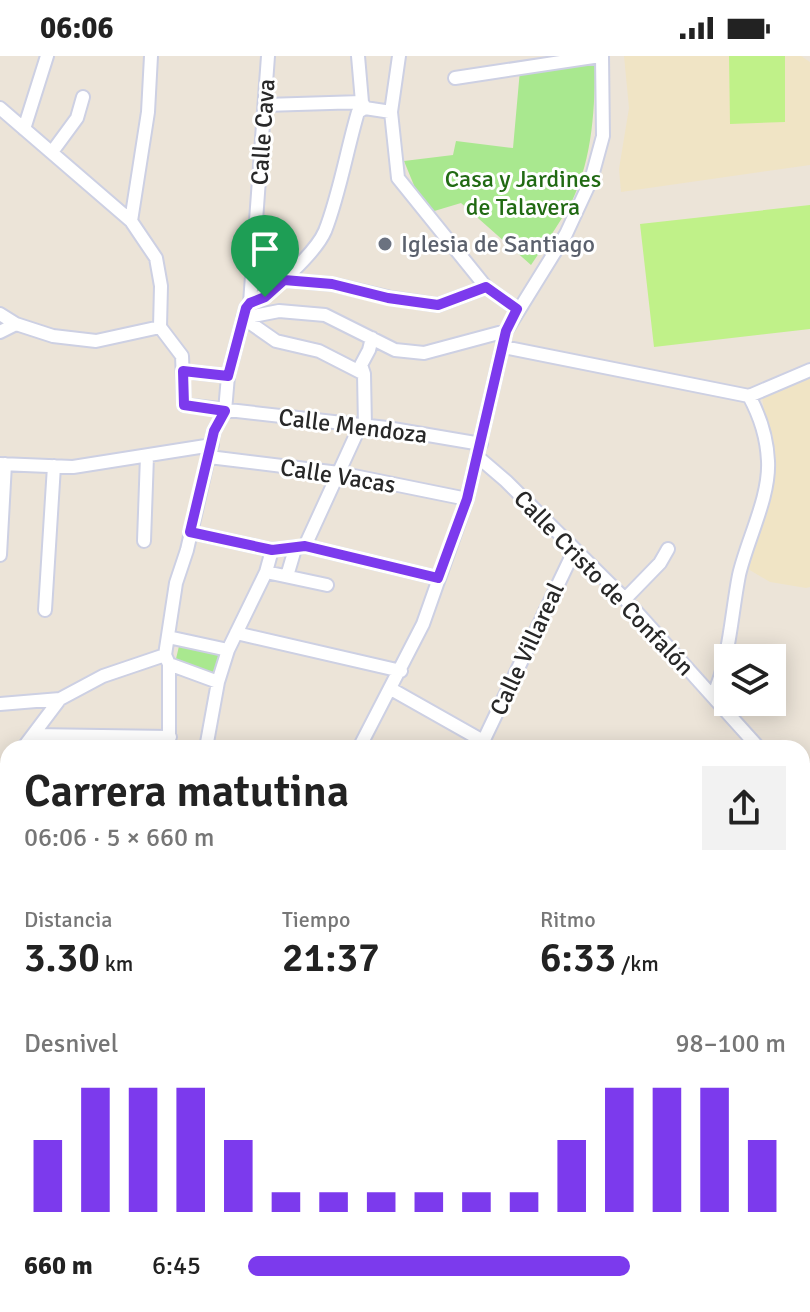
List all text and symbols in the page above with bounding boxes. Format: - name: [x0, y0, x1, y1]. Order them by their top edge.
- text: 06:06: [40, 10, 114, 47]
- street label: Calle Cava: [244, 78, 282, 186]
- park label: Casa y Jardines de Talavera: [445, 164, 601, 222]
- pin: [231, 215, 299, 297]
- icon: arrive: [243, 227, 287, 271]
- place label: Iglesia de Santiago: [401, 229, 595, 259]
- marker: Iglesia de Santiago: [376, 235, 394, 253]
- street label: Calle Mendoza: [277, 402, 429, 450]
- street label: Calle Vacas: [278, 452, 398, 500]
- street label: Calle Cristo de Confalón: [508, 484, 700, 682]
- street label: Calle Villareal: [483, 578, 571, 720]
- map controls: [714, 644, 786, 716]
- button: layers: [714, 644, 786, 716]
- text: Carrera matutina: [24, 765, 349, 819]
- button: share: [702, 766, 786, 850]
- text: 06:06 · 5 × 660 m: [24, 822, 215, 854]
- text: Distancia: [24, 906, 112, 933]
- text: Tiempo: [282, 906, 350, 933]
- text: Ritmo: [540, 906, 596, 933]
- text: 3.30: [24, 933, 100, 983]
- text: 21:37: [282, 933, 380, 983]
- text: 6:33: [540, 933, 616, 983]
- text: km: [100, 950, 133, 977]
- text: /km: [616, 950, 659, 977]
- text: Desnivel: [24, 1028, 118, 1060]
- text: 98–100 m: [676, 1028, 786, 1060]
- text: 660 m: [24, 1250, 93, 1282]
- text: 6:45: [152, 1250, 201, 1282]

